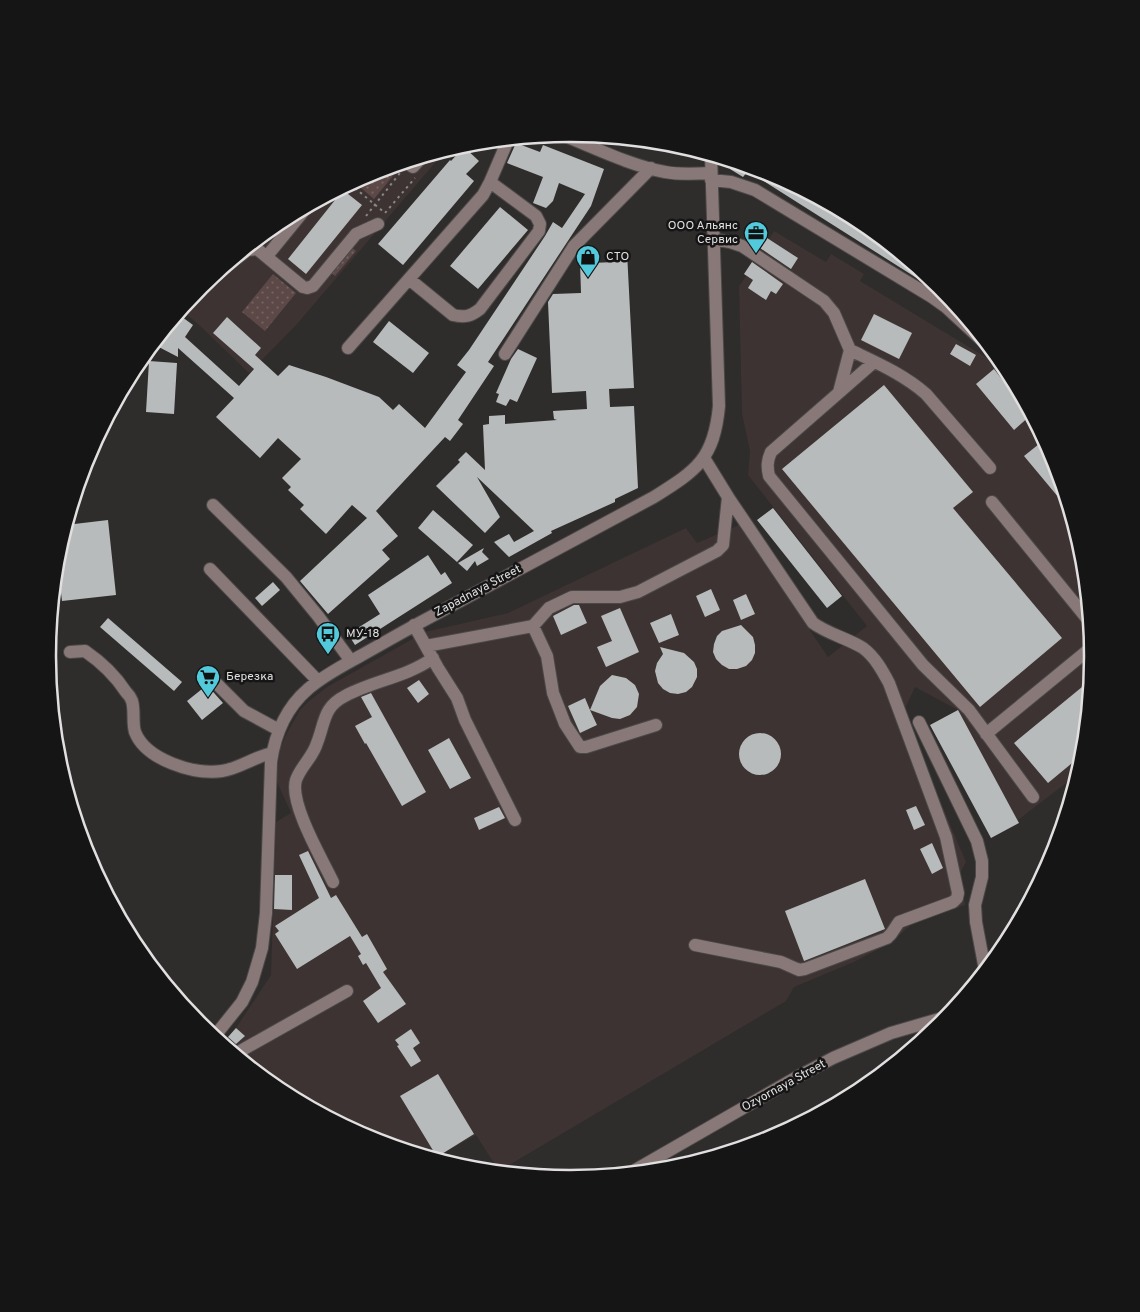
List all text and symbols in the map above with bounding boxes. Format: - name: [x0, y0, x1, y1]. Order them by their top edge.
- place label: ООО Альянс Сервис: [668, 218, 738, 248]
- office icon: ООО Альянс Сервис: [743, 220, 769, 254]
- shop icon: СТО: [575, 244, 601, 278]
- place label: СТО: [606, 249, 629, 265]
- street label: Zapadnaya Street: [432, 561, 524, 621]
- bus stop icon: МУ-18: [315, 621, 341, 655]
- place label: МУ-18: [346, 626, 380, 642]
- supermarket icon: Березка: [195, 664, 221, 698]
- place label: Березка: [226, 669, 273, 685]
- street label: Ozyornaya Street: [739, 1056, 829, 1116]

